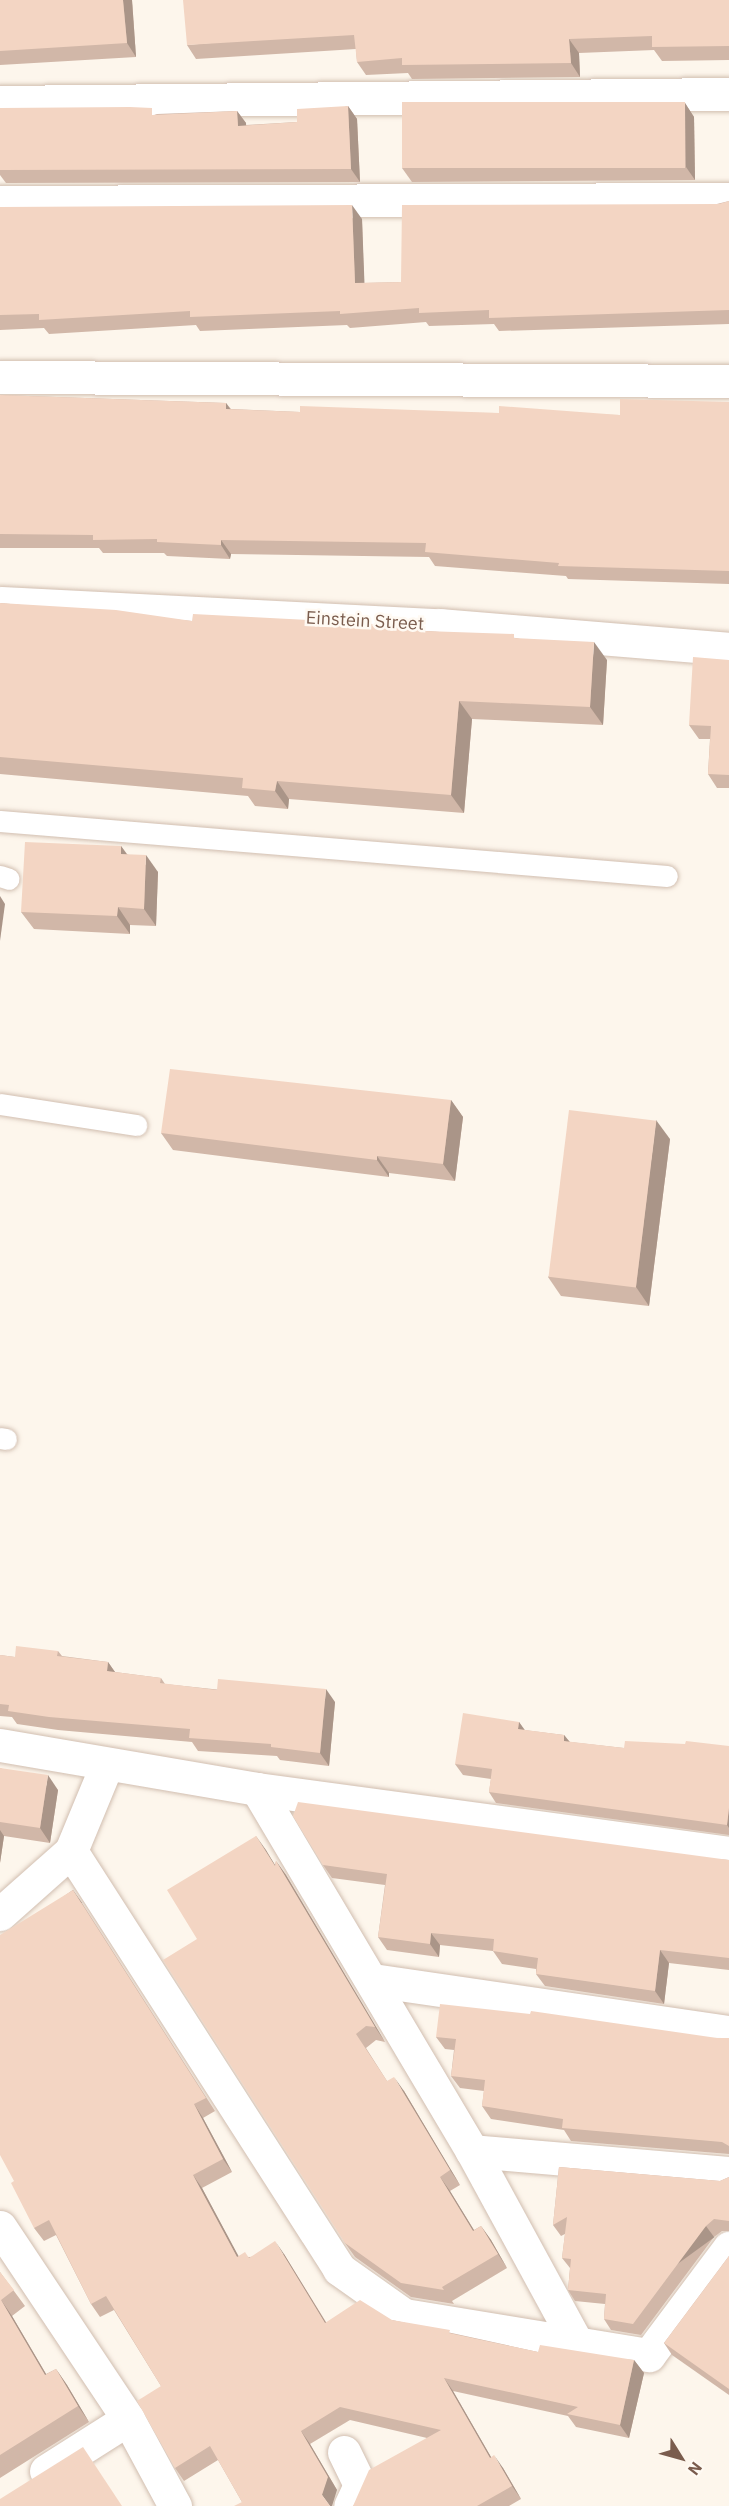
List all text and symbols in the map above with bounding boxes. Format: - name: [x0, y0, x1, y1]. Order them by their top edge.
- street label: Einstein Street: [305, 607, 425, 635]
- north arrow: [651, 2428, 711, 2488]
- text: N: [684, 2458, 707, 2479]

